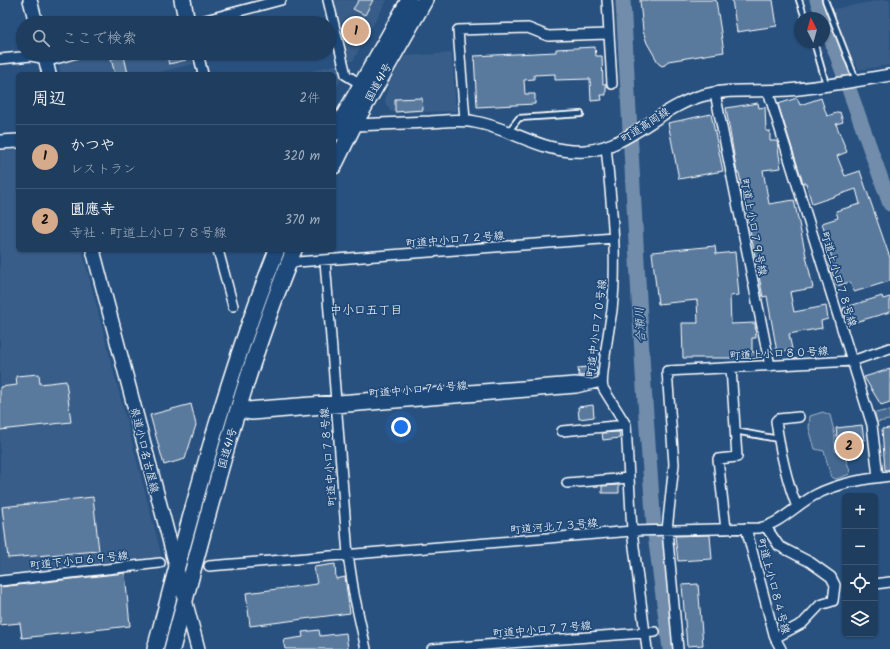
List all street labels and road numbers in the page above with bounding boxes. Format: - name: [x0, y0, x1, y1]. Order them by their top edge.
- street label: 国道41号: [361, 60, 397, 105]
- street label: 町道高岡線: [618, 103, 674, 148]
- street label: 町道上小口７９号線: [735, 177, 771, 277]
- street label: 町道中小口７２号線: [405, 227, 505, 253]
- street label: 町道上小口７８号線: [815, 229, 861, 329]
- street label: 町道中小口７０号線: [582, 278, 612, 378]
- street label: 町道上小口８０号線: [729, 342, 829, 366]
- street label: 町道中小口７４号線: [368, 377, 468, 403]
- street label: 県道小口名古屋線: [125, 405, 163, 495]
- street label: 町道中小口７８号線: [316, 407, 342, 507]
- street label: 国道41号: [213, 425, 242, 471]
- street label: 町道河北７３号線: [509, 514, 599, 540]
- street label: 町道上小口８４号線: [752, 536, 795, 636]
- street label: 町道下小口６９号線: [29, 547, 129, 575]
- street label: 町道中小口７７号線: [492, 617, 592, 643]

